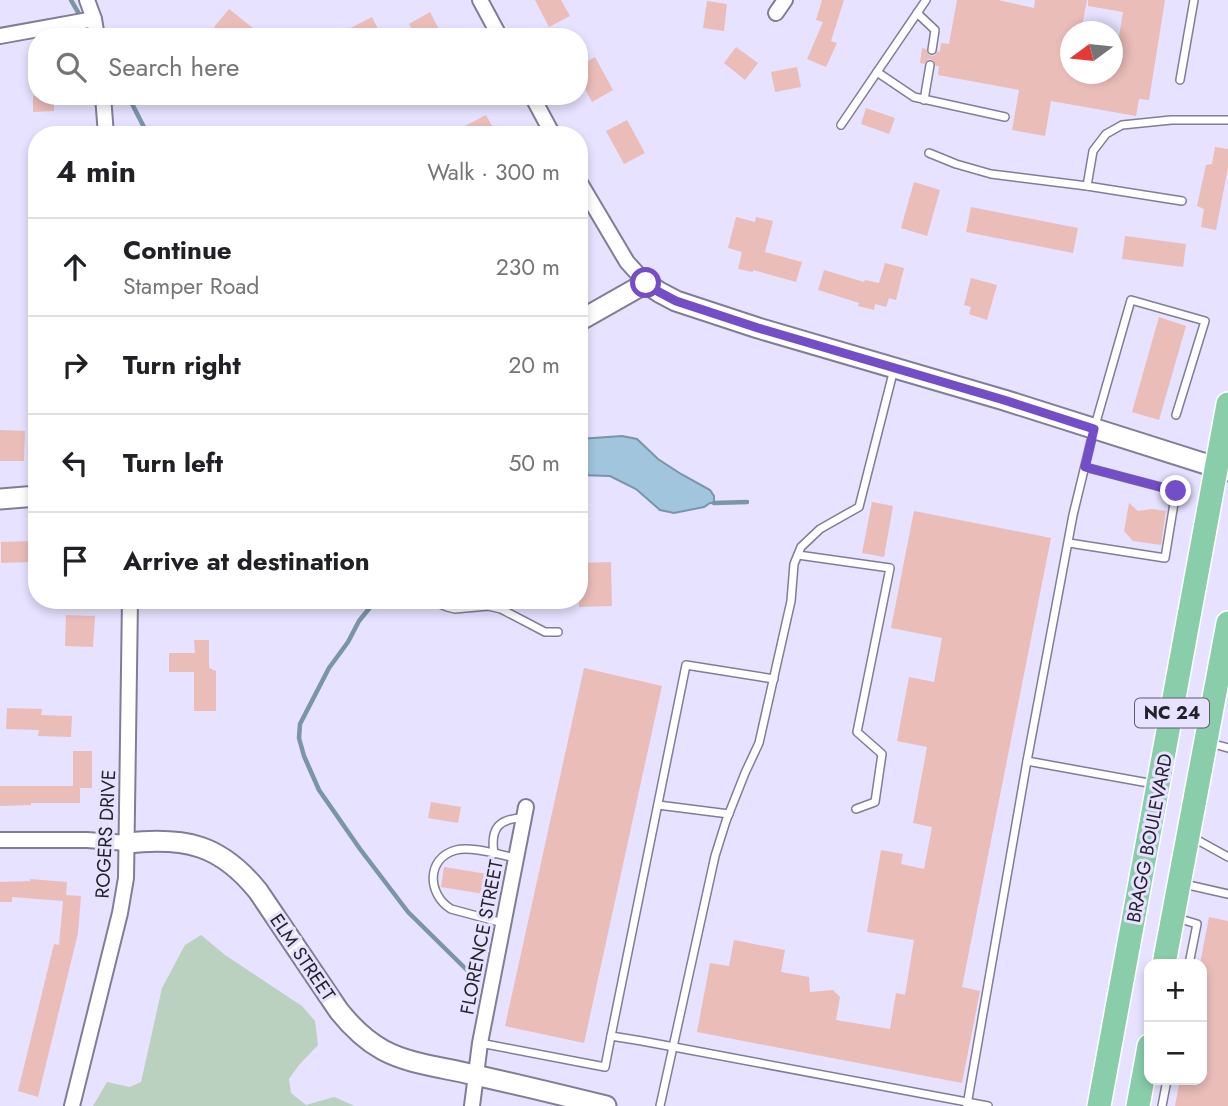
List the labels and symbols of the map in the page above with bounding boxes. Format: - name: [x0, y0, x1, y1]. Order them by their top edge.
- north arrow: [1060, 21, 1123, 84]
- route start: [630, 267, 661, 298]
- route end: [1160, 475, 1191, 506]
- road number: NC 24: [1135, 698, 1209, 728]
- street label: BRAGG BOULEVARD: [1120, 751, 1179, 925]
- street label: ROGERS DRIVE: [89, 769, 122, 899]
- street label: FLORENCE STREET: [453, 857, 510, 1017]
- street label: ELM STREET: [264, 908, 342, 1006]

